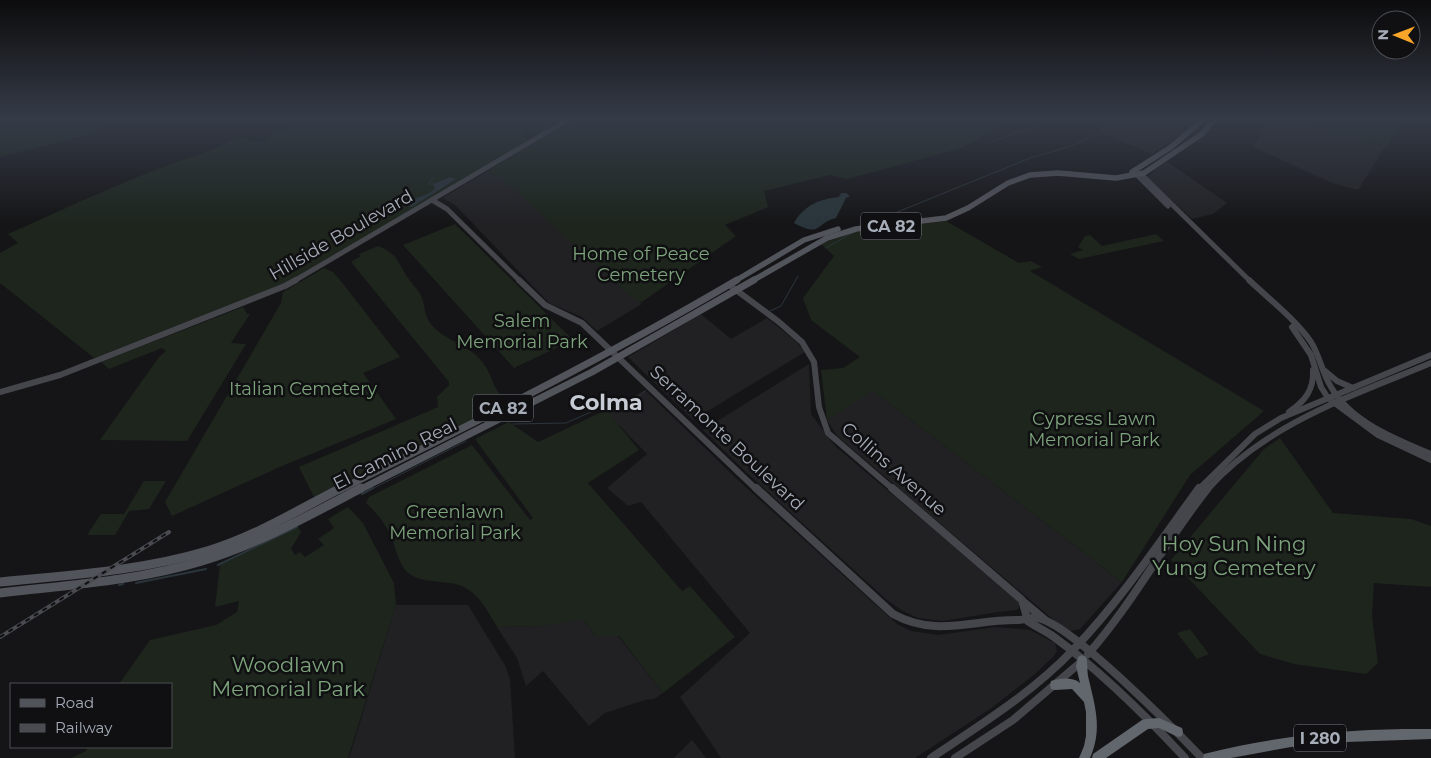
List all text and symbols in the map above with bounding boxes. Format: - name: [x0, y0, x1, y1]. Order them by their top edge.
- north arrow: [1371, 10, 1421, 60]
- text: N: [1374, 29, 1392, 41]
- street label: Hillside Boulevard: [265, 185, 417, 285]
- road number: CA 82: [861, 212, 921, 240]
- park label: Home of Peace Cemetery: [572, 243, 710, 286]
- park label: Salem Memorial Park: [456, 310, 588, 353]
- street label: Serramonte Boulevard: [645, 361, 809, 515]
- park label: Italian Cemetery: [229, 378, 377, 400]
- district label: Colma: [569, 389, 643, 416]
- road number: CA 82: [473, 394, 533, 422]
- park label: Cypress Lawn Memorial Park: [1028, 408, 1160, 451]
- street label: El Camino Real: [329, 413, 461, 495]
- street label: Collins Avenue: [837, 417, 951, 521]
- park label: Greenlawn Memorial Park: [389, 501, 521, 544]
- park label: Hoy Sun Ning Yung Cemetery: [1152, 531, 1316, 580]
- park label: Woodlawn Memorial Park: [211, 652, 365, 701]
- legend: [10, 683, 172, 748]
- text: Road: [55, 693, 94, 712]
- text: Railway: [55, 718, 113, 737]
- road number: I 280: [1294, 724, 1346, 751]

